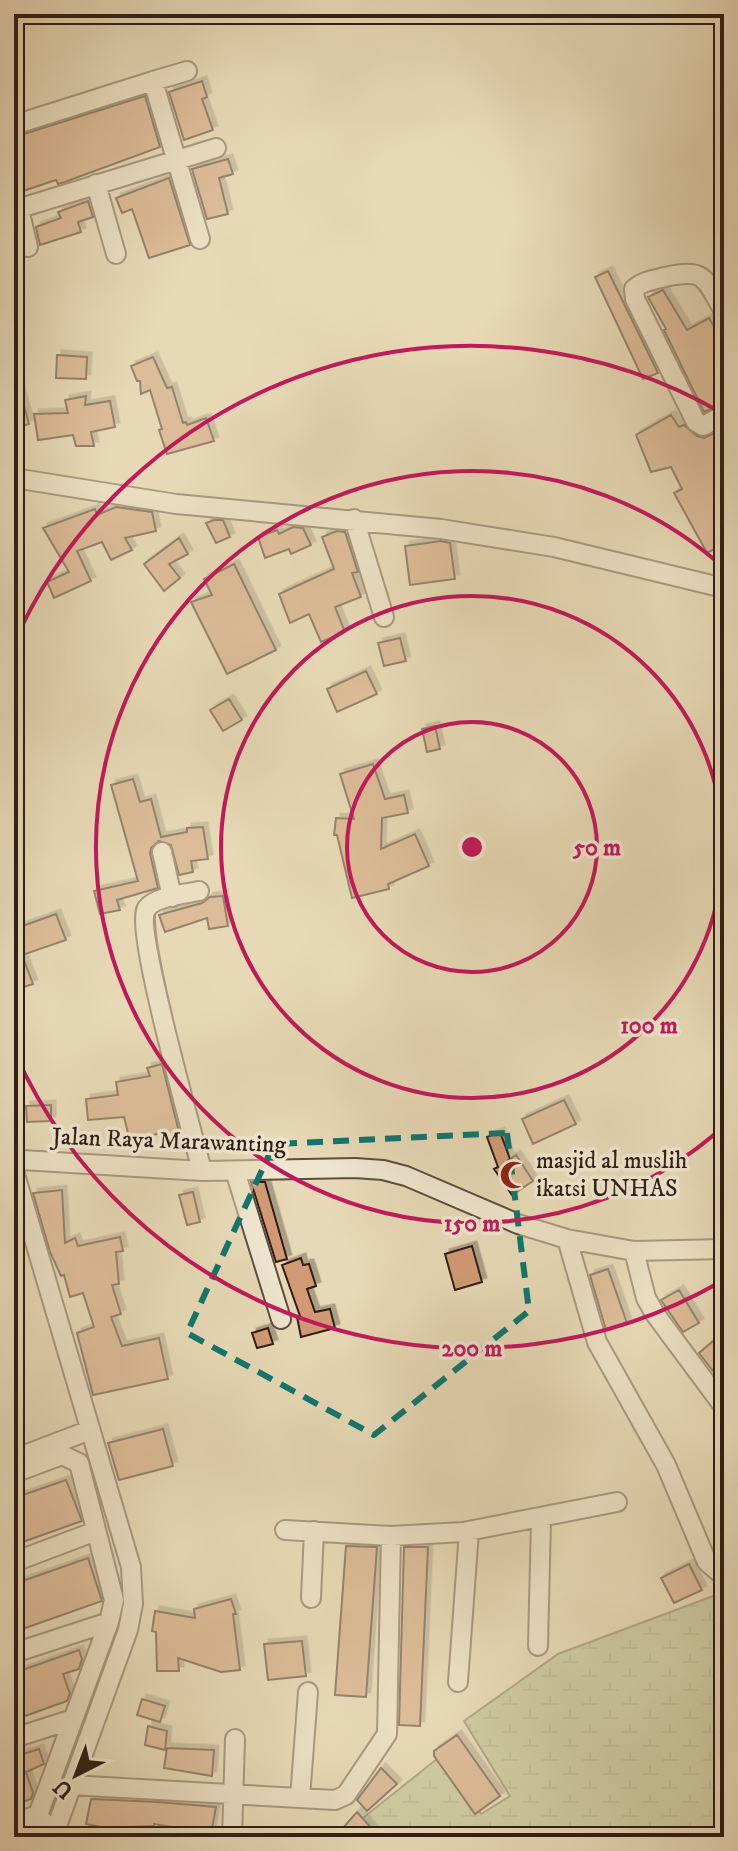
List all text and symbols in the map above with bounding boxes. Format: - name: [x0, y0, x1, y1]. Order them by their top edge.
- centre of rings: [458, 833, 486, 861]
- text: 50 m: [572, 833, 621, 863]
- text: 100 m: [620, 1011, 678, 1041]
- street label: Jalan Raya Marawanting: [49, 1122, 287, 1160]
- place label: masjid al muslih ikatsi UNHAS: [536, 1146, 688, 1204]
- mosque icon: masjid al muslih ikatsi UNHAS: [499, 1160, 529, 1190]
- text: 150 m: [444, 1209, 500, 1239]
- text: 200 m: [442, 1334, 502, 1364]
- north arrow: [36, 1735, 116, 1815]
- text: U: [48, 1773, 79, 1804]

